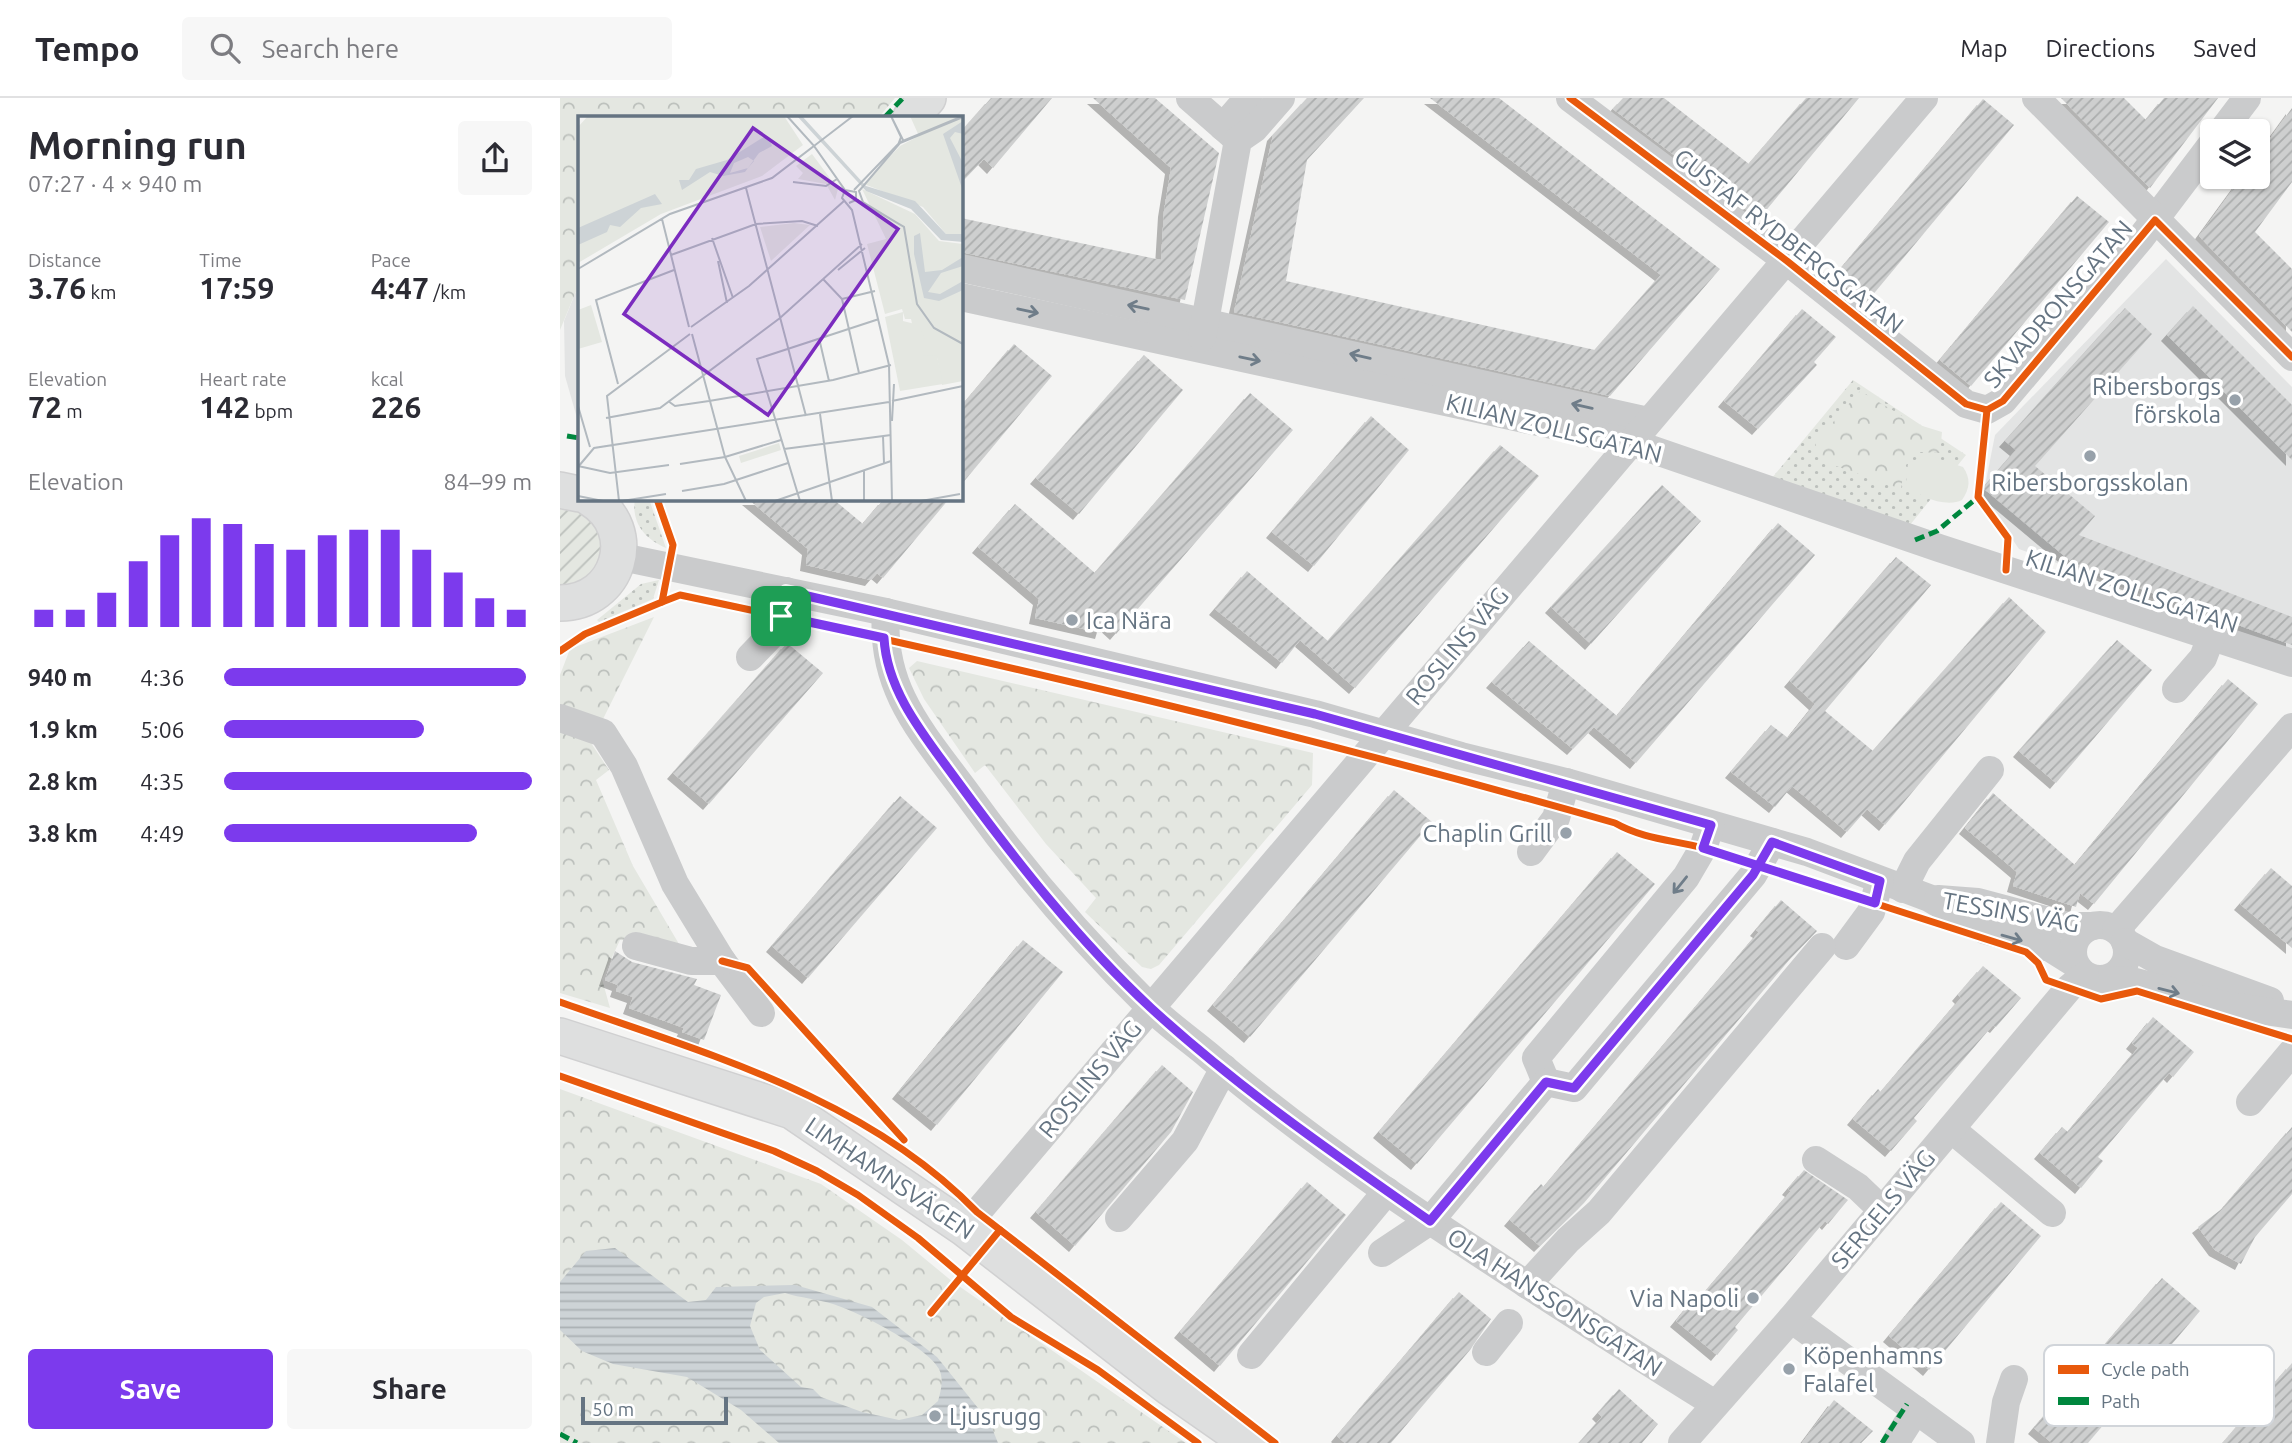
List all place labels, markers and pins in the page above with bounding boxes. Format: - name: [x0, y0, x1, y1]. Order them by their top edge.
- place label: Ribersborgs förskola: [2092, 373, 2221, 428]
- marker: Ribersborgs förskola: [2227, 392, 2243, 408]
- marker: Ribersborgsskolan: [2082, 448, 2098, 464]
- place label: Ribersborgsskolan: [1991, 469, 2189, 496]
- pin: [751, 586, 811, 646]
- place label: Ica Nära: [1086, 607, 1172, 634]
- marker: Ica Nära: [1064, 612, 1080, 628]
- place label: Chaplin Grill: [1422, 820, 1552, 847]
- marker: Chaplin Grill: [1558, 825, 1574, 841]
- place label: Via Napoli: [1630, 1285, 1739, 1312]
- marker: Via Napoli: [1745, 1290, 1761, 1306]
- place label: Köpenhamns Falafel: [1803, 1342, 1943, 1397]
- marker: Köpenhamns Falafel: [1781, 1361, 1797, 1377]
- place label: Ljusrugg: [949, 1403, 1042, 1430]
- marker: Ljusrugg: [927, 1408, 943, 1424]

